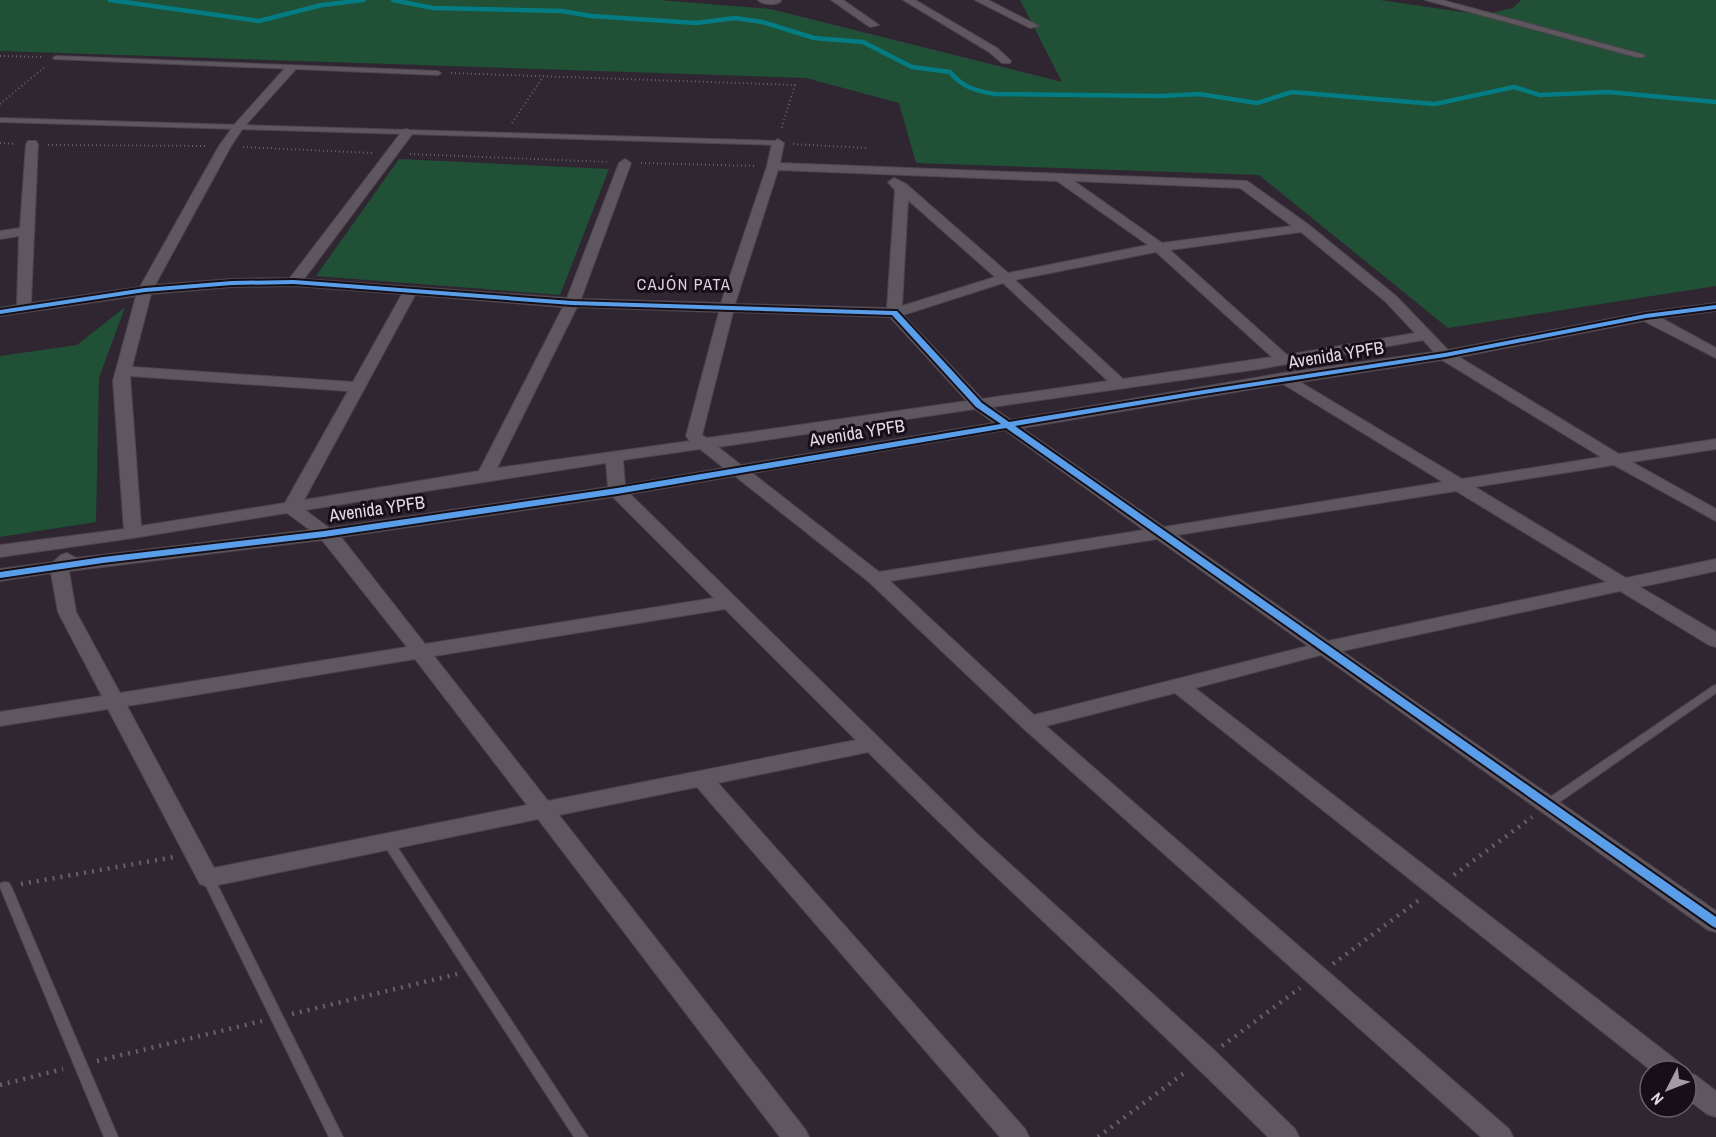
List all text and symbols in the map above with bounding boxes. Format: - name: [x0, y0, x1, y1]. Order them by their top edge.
- district label: CAJÓN PATA: [637, 273, 731, 295]
- street label: Avenida YPFB: [1285, 335, 1386, 375]
- street label: Avenida YPFB: [806, 413, 907, 453]
- street label: Avenida YPFB: [327, 489, 427, 528]
- north arrow: [1638, 1059, 1698, 1119]
- text: N: [1646, 1088, 1668, 1110]

